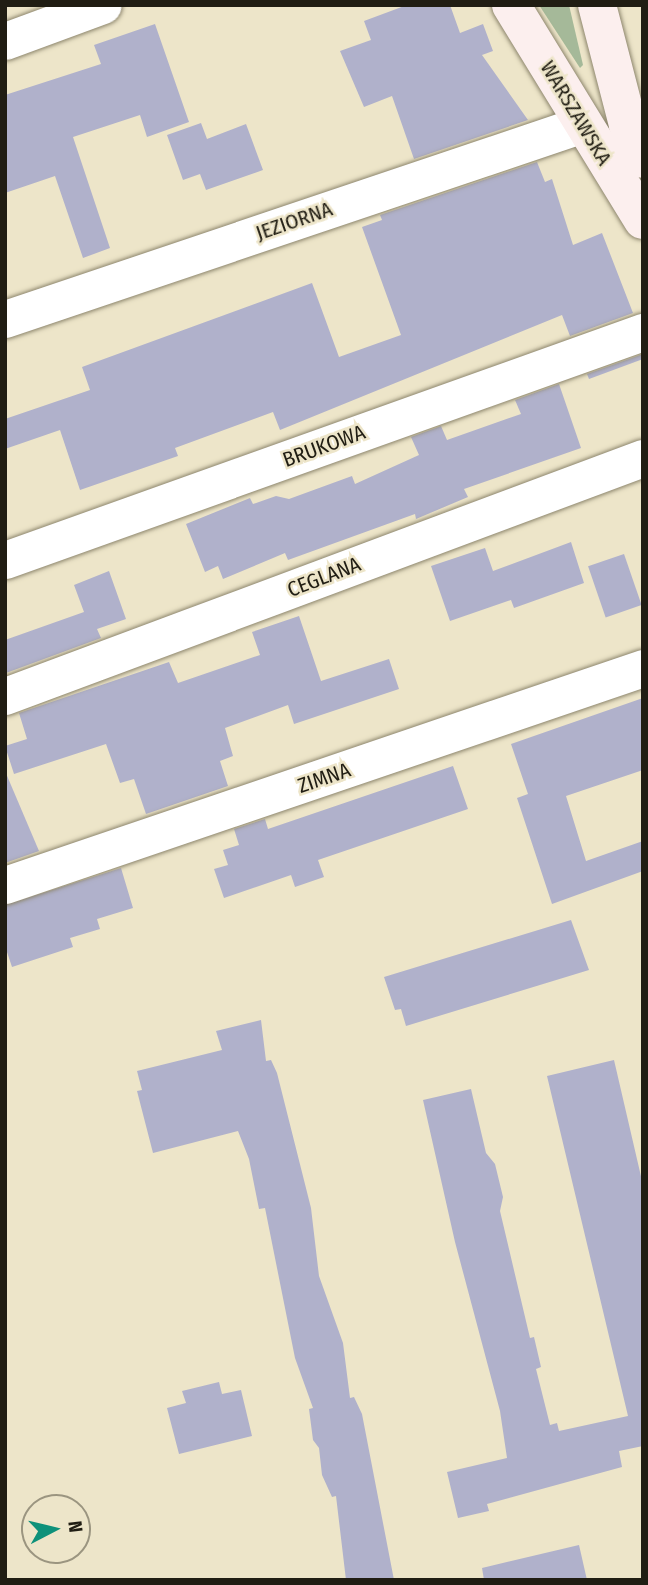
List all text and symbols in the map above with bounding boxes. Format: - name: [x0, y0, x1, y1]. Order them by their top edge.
- street label: WARSZAWSKA: [535, 56, 617, 170]
- street label: JEZIORNA: [252, 196, 336, 246]
- street label: BRUKOWA: [279, 419, 369, 473]
- street label: CEGLANA: [284, 552, 364, 602]
- street label: ZIMNA: [294, 757, 354, 799]
- north arrow: [21, 1494, 91, 1564]
- text: N: [63, 1520, 87, 1534]

